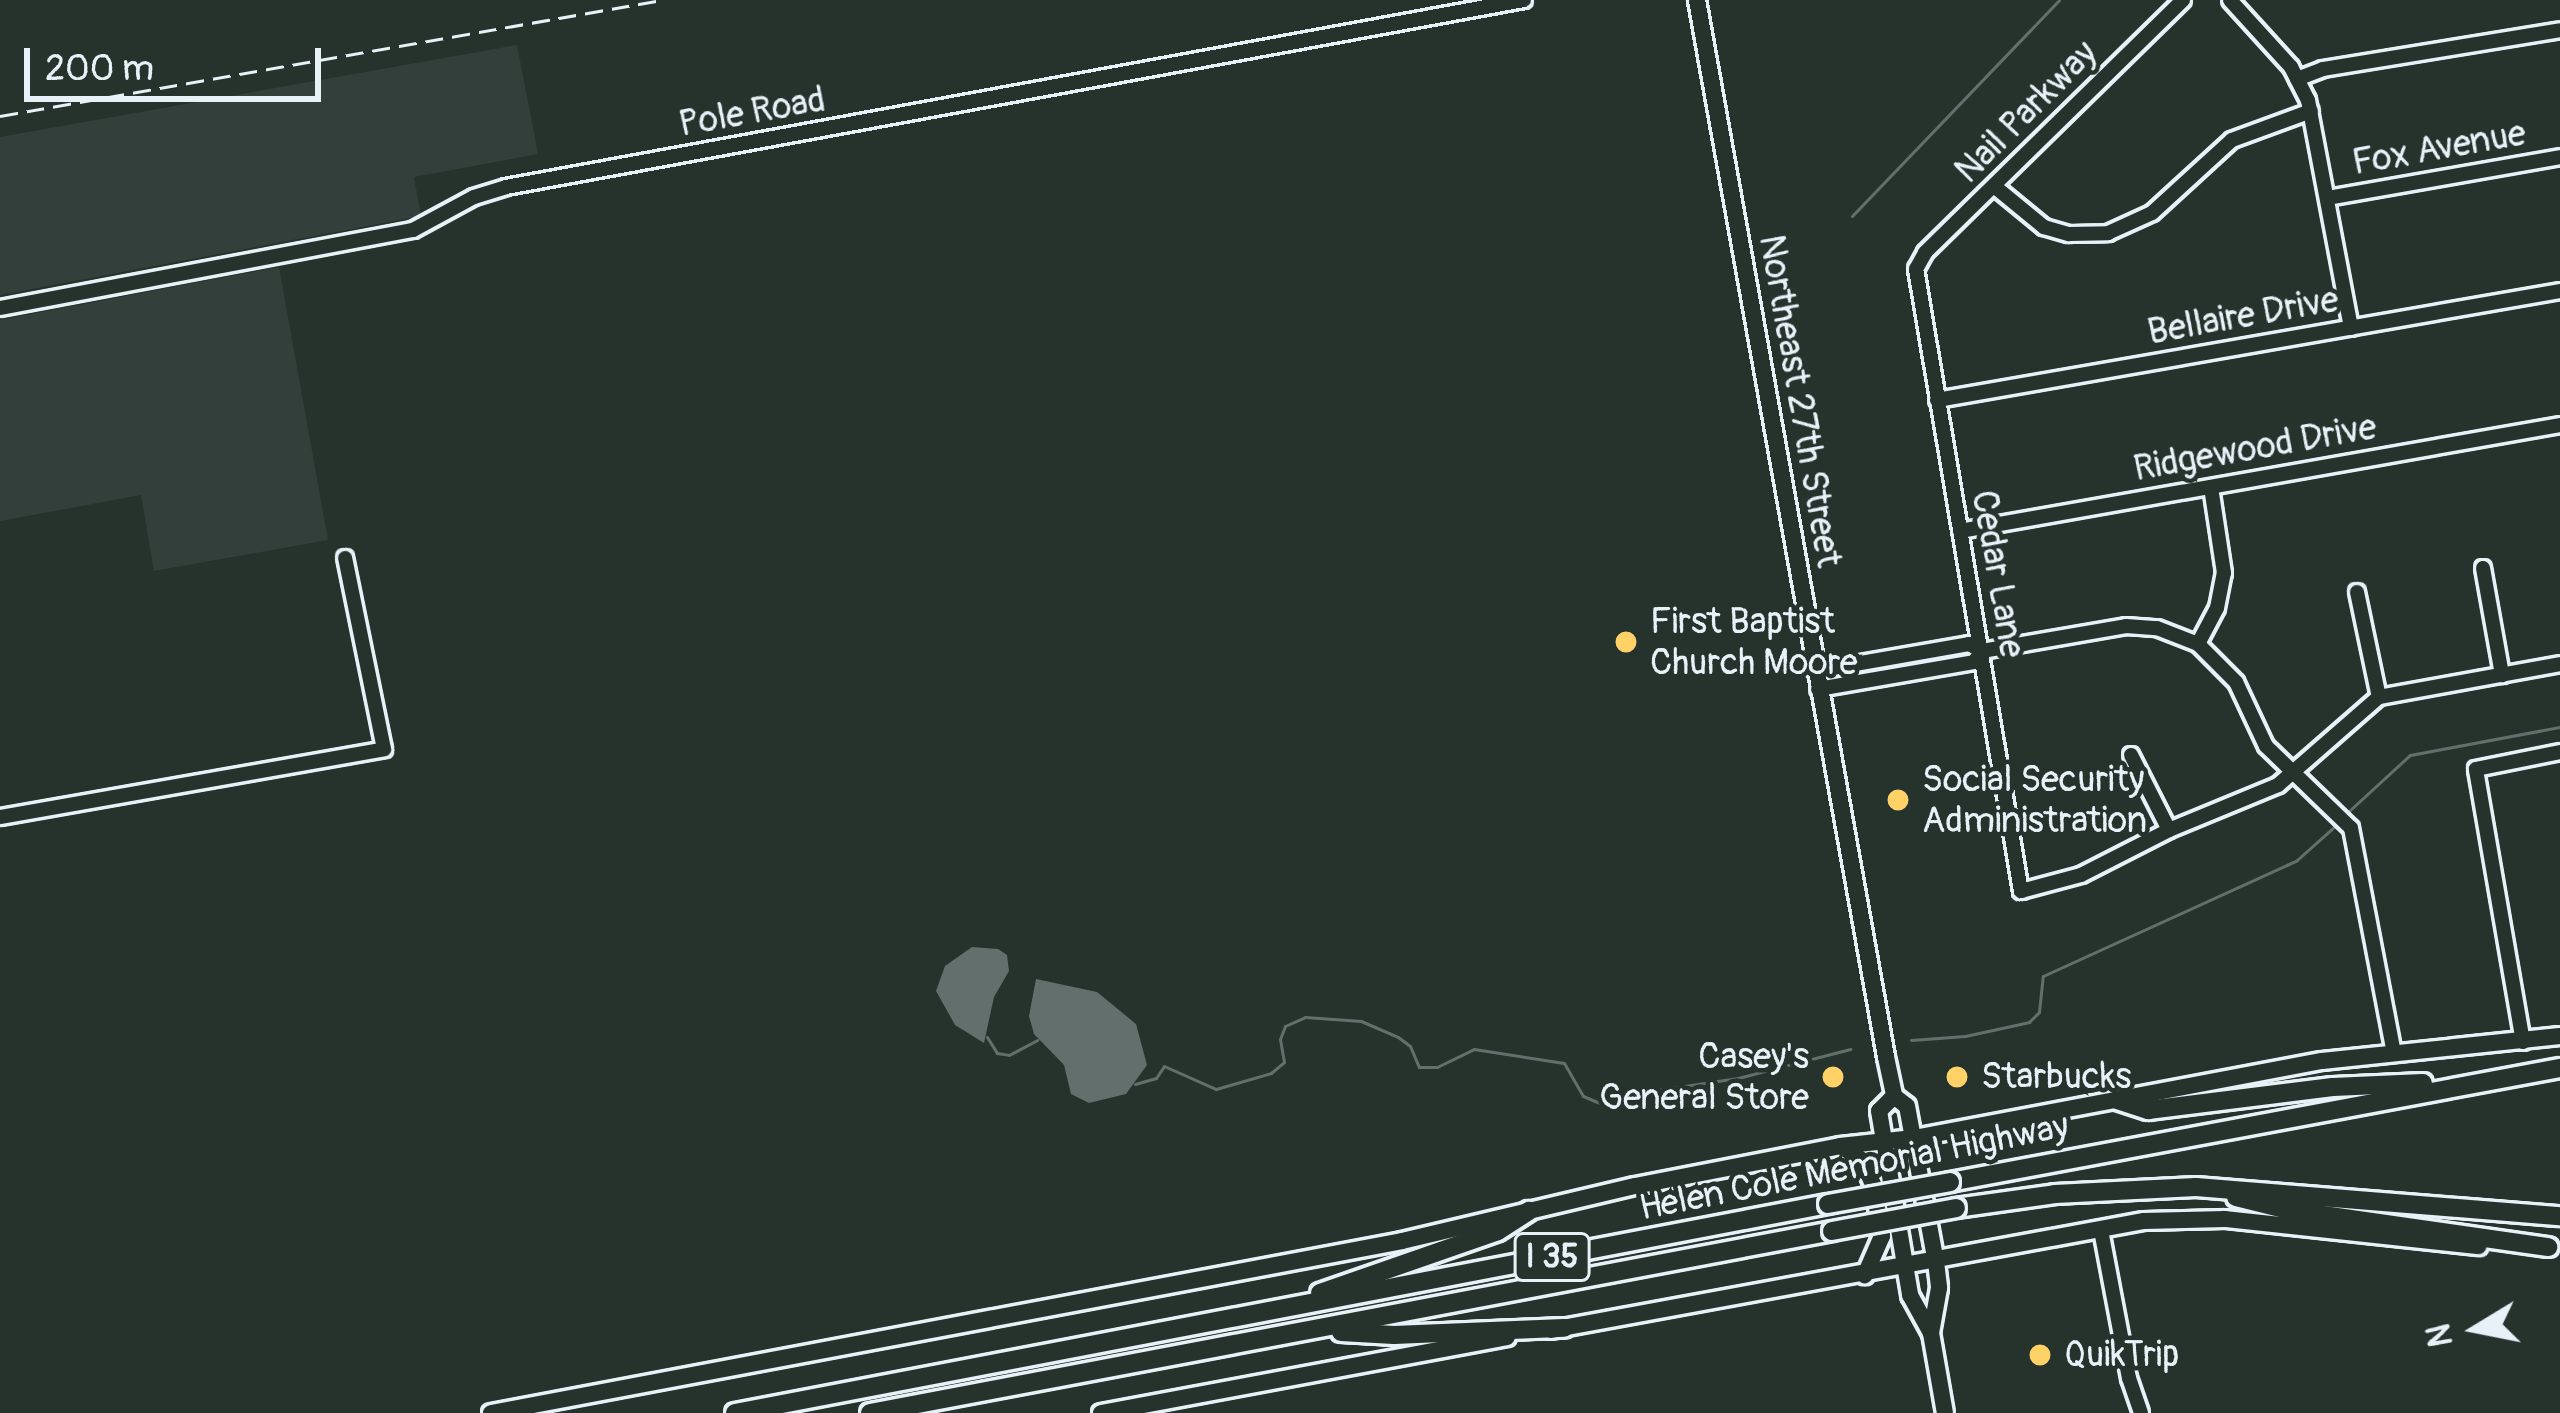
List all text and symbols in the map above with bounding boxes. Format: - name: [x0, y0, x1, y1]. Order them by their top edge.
- scale bar: [30, 24, 327, 98]
- street label: Nail Parkway: [1946, 32, 2106, 192]
- text: 200 m: [45, 46, 154, 91]
- street label: Pole Road: [675, 78, 829, 146]
- street label: Fox Avenue: [2349, 112, 2529, 184]
- street label: Northeast 27th Street: [1749, 231, 1851, 571]
- street label: Bellaire Drive: [2144, 278, 2342, 354]
- street label: Ridgewood Drive: [2130, 405, 2380, 491]
- street label: Cedar Lane: [1962, 487, 2034, 661]
- place label: First Baptist Church Moore: [1650, 599, 1858, 684]
- marker: First Baptist Church Moore: [1613, 629, 1639, 655]
- place label: Social Security Administration: [1922, 757, 2147, 842]
- marker: Social Security Administration: [1885, 787, 1911, 813]
- place label: Casey's General Store: [1599, 1034, 1809, 1119]
- place label: Starbucks: [1981, 1055, 2131, 1099]
- marker: Casey's General Store: [1820, 1064, 1846, 1090]
- marker: Starbucks: [1944, 1064, 1970, 1090]
- street label: Helen Cole Memorial Highway: [1636, 1104, 2072, 1230]
- road number: I 35: [1513, 1230, 1591, 1284]
- north arrow: [2416, 1269, 2536, 1389]
- text: N: [2418, 1321, 2462, 1350]
- place label: QuikTrip: [2064, 1333, 2179, 1377]
- marker: QuikTrip: [2027, 1342, 2053, 1368]

